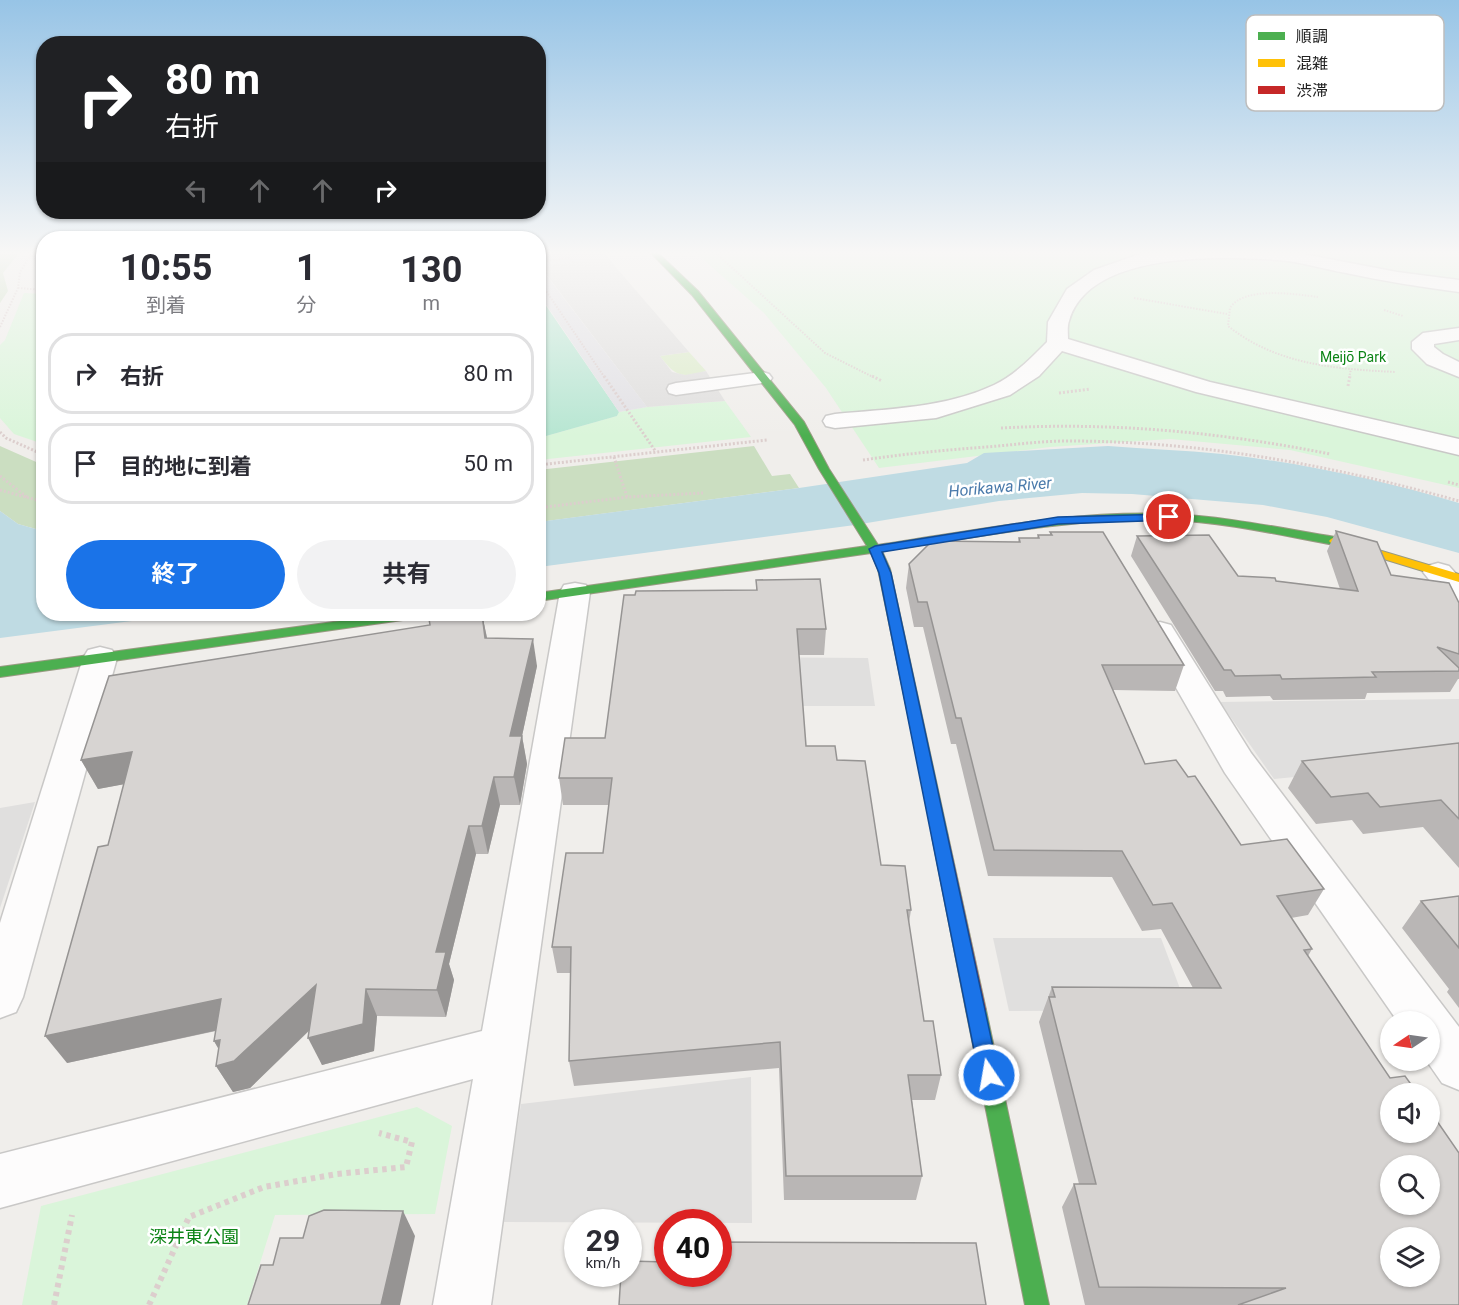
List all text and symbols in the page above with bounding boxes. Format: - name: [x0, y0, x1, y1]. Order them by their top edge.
- legend: [1246, 15, 1444, 111]
- text: 順調: [1296, 27, 1328, 46]
- text: 混雑: [1296, 54, 1328, 73]
- text: 80 m: [165, 55, 260, 104]
- icon: right: [66, 60, 144, 138]
- text: 渋滞: [1296, 81, 1328, 100]
- text: 右折: [165, 111, 219, 143]
- icon: left: [180, 174, 213, 207]
- icon: ahead: [243, 174, 276, 207]
- icon: ahead: [306, 174, 339, 207]
- icon: right: [369, 174, 402, 207]
- text: 10:55: [120, 247, 212, 289]
- text: 1: [296, 247, 317, 289]
- text: 130: [400, 249, 462, 291]
- text: m: [423, 291, 440, 315]
- text: 到着: [146, 293, 186, 317]
- text: 分: [296, 293, 316, 317]
- park label: Meijō Park: [1320, 349, 1387, 365]
- icon: right: [69, 357, 102, 390]
- text: 80 m: [464, 361, 513, 386]
- text: 右折: [120, 364, 164, 389]
- icon: arrive: [69, 447, 102, 480]
- text: 50 m: [464, 451, 513, 476]
- text: 目的地に到着: [120, 454, 252, 479]
- water label: Horikawa River: [948, 473, 1053, 501]
- pin: [1143, 491, 1194, 542]
- icon: arrive: [1152, 500, 1185, 533]
- button: 終了: [66, 540, 285, 609]
- button: 共有: [297, 540, 516, 609]
- north arrow: [1380, 1011, 1440, 1071]
- map controls: [1380, 1011, 1440, 1287]
- position arrow: [957, 1043, 1021, 1107]
- button: sound: [1380, 1083, 1440, 1143]
- button: search: [1380, 1155, 1440, 1215]
- speed limit sign: 40: [654, 1209, 732, 1287]
- text: 29: [586, 1223, 620, 1258]
- park label: 深井東公園: [149, 1226, 239, 1247]
- button: layers: [1380, 1227, 1440, 1287]
- text: km/h: [585, 1254, 621, 1272]

